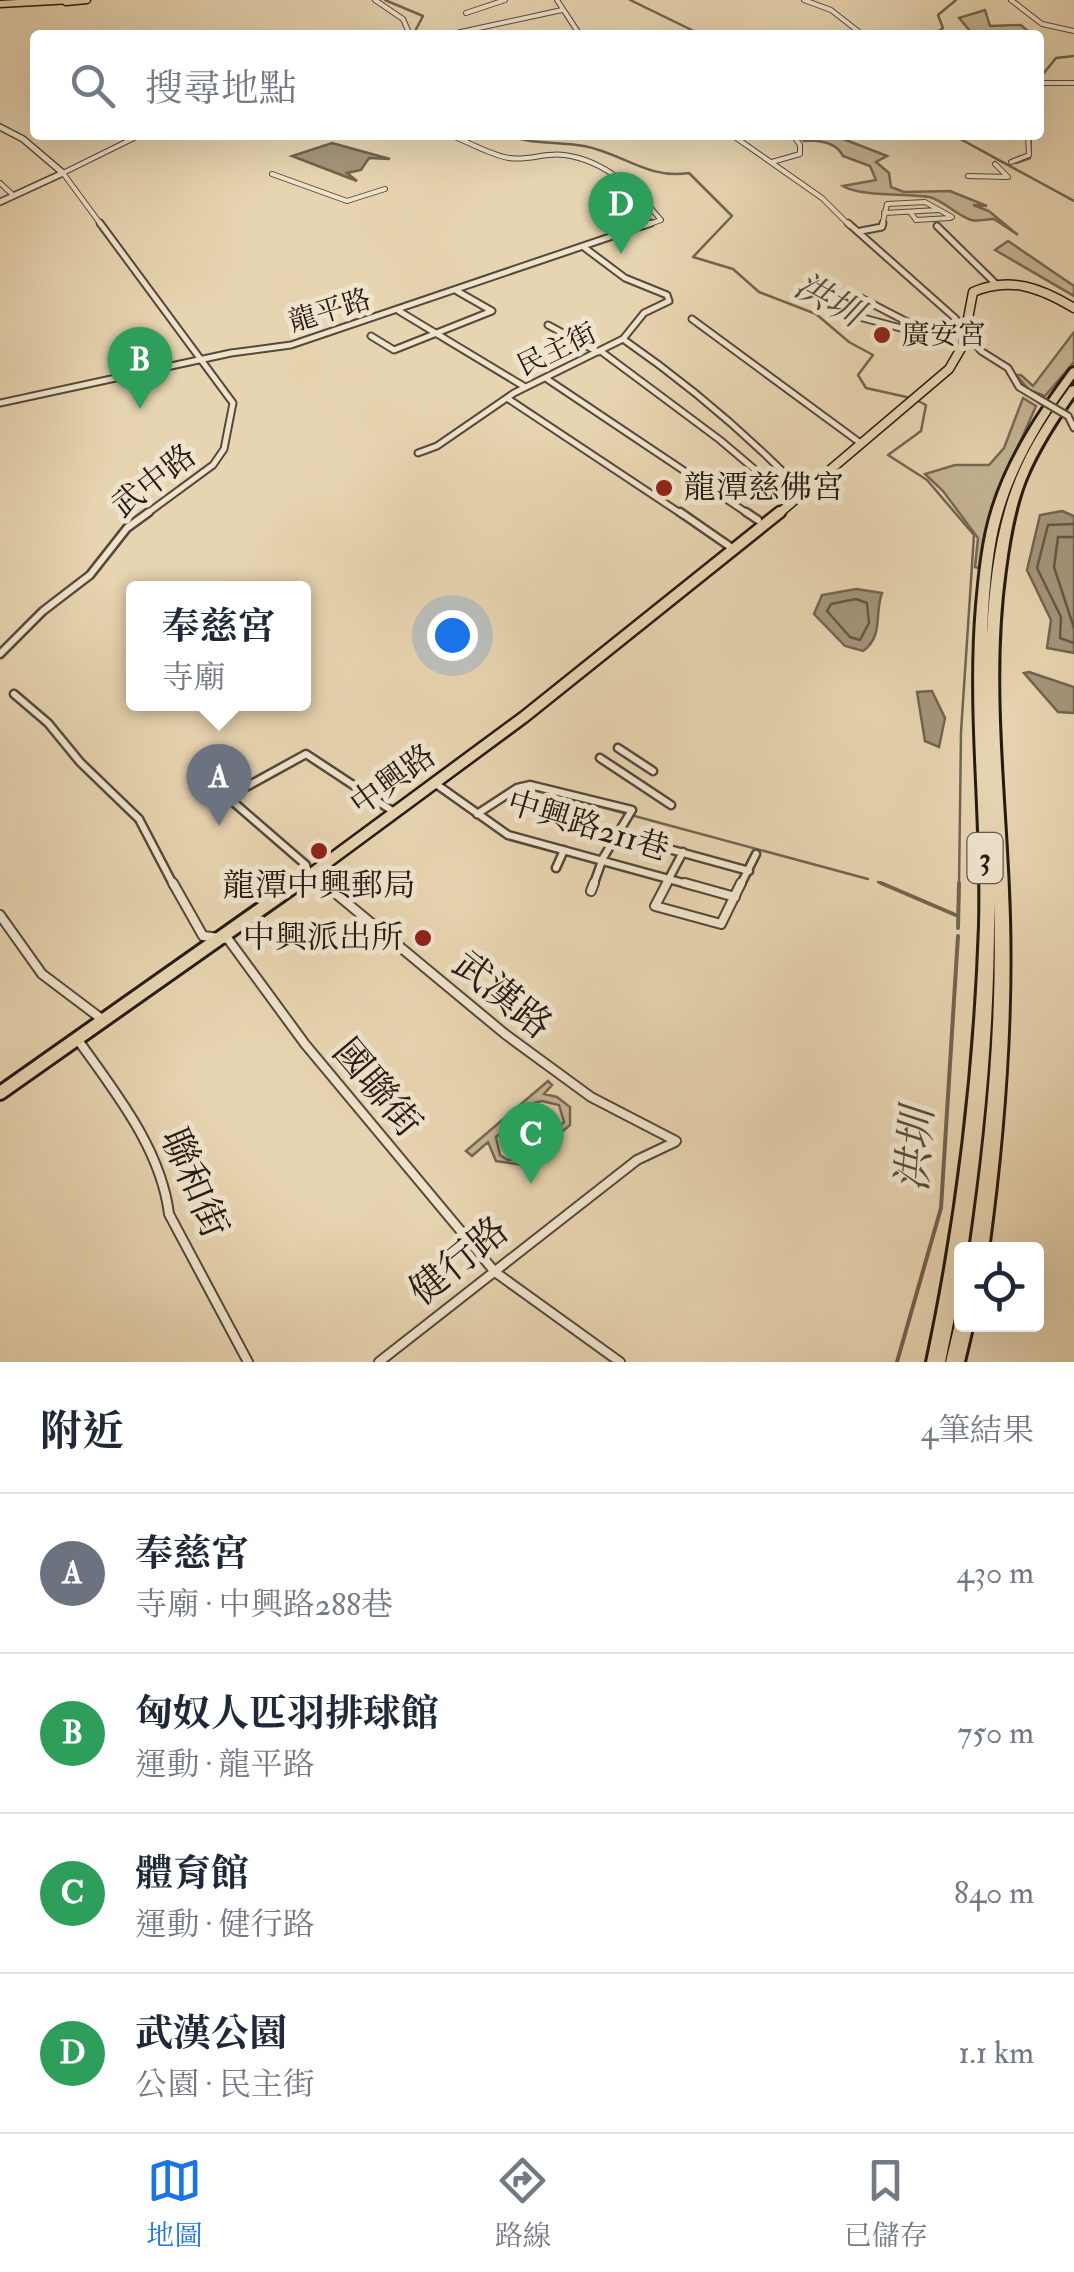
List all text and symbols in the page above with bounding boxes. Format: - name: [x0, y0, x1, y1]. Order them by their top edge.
- search box: [30, 30, 1044, 140]
- icon: search: [65, 58, 120, 113]
- text: 搜尋地點: [145, 65, 297, 113]
- pin: D: [588, 172, 654, 254]
- water label: 洪圳: [787, 264, 874, 339]
- street label: 龍平路: [285, 282, 375, 340]
- street label: 民主街: [512, 316, 602, 384]
- place label: 廣安宮: [902, 318, 986, 353]
- marker: 廣安宮: [871, 324, 893, 346]
- pin: B: [108, 326, 172, 409]
- street label: 武中路: [104, 436, 204, 526]
- place label: 龍潭慈佛宮: [684, 468, 844, 508]
- marker: 龍潭慈佛宮: [653, 477, 675, 499]
- popup: [126, 581, 311, 711]
- text: 奉慈宮: [161, 603, 276, 651]
- your location: [427, 610, 478, 661]
- text: 寺廟: [161, 658, 226, 698]
- street label: 中興路: [342, 736, 444, 824]
- pin: A: [186, 744, 252, 826]
- street label: 中興路211巷: [502, 782, 674, 870]
- road number: 3: [968, 833, 1002, 883]
- marker: 龍潭中興郵局: [308, 840, 330, 862]
- place label: 龍潭中興郵局: [223, 866, 415, 906]
- place label: 中興派出所: [243, 918, 403, 958]
- marker: 中興派出所: [412, 927, 434, 949]
- street label: 武漢路: [443, 940, 561, 1050]
- street label: 國聯街: [322, 1029, 432, 1147]
- water label: 洪圳: [887, 1100, 945, 1194]
- pin: C: [498, 1102, 564, 1184]
- street label: 聯和街: [150, 1121, 238, 1245]
- street label: 健行路: [400, 1206, 518, 1316]
- map controls: [954, 1242, 1044, 1332]
- button: locate: [954, 1242, 1044, 1332]
- text: 附近: [40, 1406, 124, 1458]
- text: 4筆結果: [921, 1411, 1034, 1451]
- text: 奉慈宮: [135, 1530, 249, 1578]
- text: A: [62, 1553, 83, 1593]
- text: 430 m: [957, 1553, 1034, 1593]
- text: 寺廟 · 中興路288巷: [135, 1585, 393, 1625]
- text: 匈奴人匹羽排球館: [135, 1690, 439, 1738]
- text: B: [62, 1713, 83, 1753]
- text: 750 m: [958, 1713, 1034, 1753]
- text: 運動 · 龍平路: [135, 1745, 315, 1785]
- text: 體育館: [135, 1850, 249, 1898]
- text: C: [61, 1873, 84, 1913]
- text: 840 m: [954, 1873, 1034, 1913]
- text: 運動 · 健行路: [135, 1905, 315, 1945]
- text: 武漢公園: [135, 2010, 287, 2058]
- text: D: [59, 2033, 86, 2073]
- text: 1.1 km: [958, 2033, 1034, 2073]
- text: 公園 · 民主街: [135, 2065, 315, 2105]
- tab: 地圖: [146, 2153, 202, 2254]
- tab: 路線: [495, 2153, 551, 2254]
- tab: 已儲存: [844, 2153, 928, 2254]

